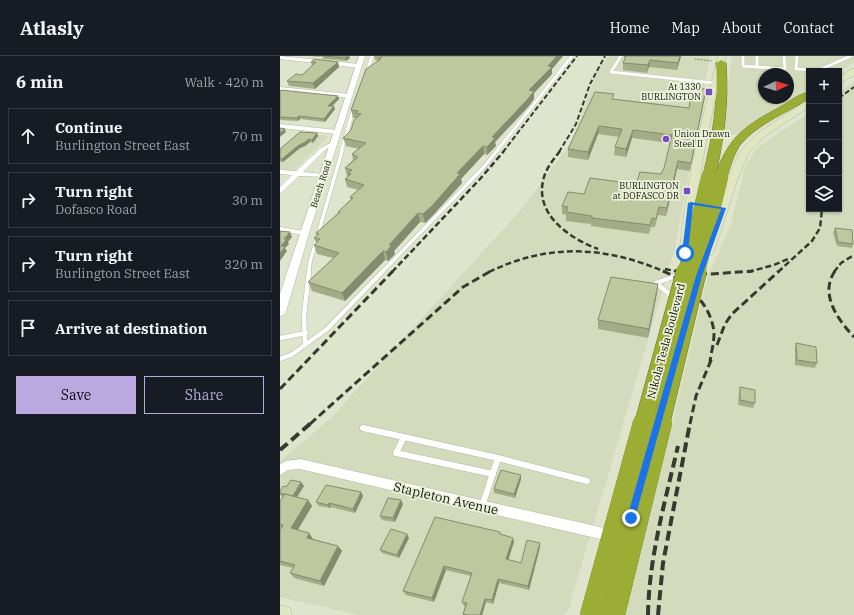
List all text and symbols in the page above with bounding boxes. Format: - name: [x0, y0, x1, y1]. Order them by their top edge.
- text: Atlasly: [20, 16, 84, 40]
- text: Home: [610, 19, 649, 37]
- text: Map: [671, 19, 700, 37]
- text: About: [722, 19, 761, 37]
- text: Contact: [783, 19, 834, 37]
- north arrow: [758, 68, 794, 104]
- map controls: [806, 68, 842, 212]
- button: +: [806, 68, 842, 104]
- text: 6 min: [16, 71, 64, 93]
- text: Walk · 420 m: [185, 74, 264, 91]
- place label: At 1330 BURLINGTON: [641, 81, 701, 102]
- marker: At 1330 BURLINGTON: [704, 87, 714, 97]
- button: −: [806, 104, 842, 140]
- text: Continue: [55, 118, 122, 137]
- icon: ahead: [17, 125, 39, 147]
- text: 70 m: [232, 128, 263, 145]
- place label: Union Drawn Steel II: [674, 128, 730, 149]
- marker: Union Drawn Steel II: [661, 134, 671, 144]
- text: Burlington Street East: [55, 137, 190, 154]
- button: locate: [806, 140, 842, 176]
- street label: Beach Road: [308, 158, 334, 209]
- button: layers: [806, 176, 842, 212]
- place label: BURLINGTON at DOFASCO DR: [613, 180, 679, 201]
- text: Turn right: [55, 182, 133, 201]
- marker: BURLINGTON at DOFASCO DR: [682, 186, 692, 196]
- icon: right: [17, 189, 39, 211]
- text: 30 m: [232, 192, 263, 209]
- text: Dofasco Road: [55, 201, 137, 218]
- route start: [676, 244, 694, 262]
- text: Turn right: [55, 246, 133, 265]
- icon: right: [17, 253, 39, 275]
- text: 320 m: [224, 256, 263, 273]
- text: Burlington Street East: [55, 265, 190, 282]
- street label: Nikola Tesla Boulevard: [644, 281, 688, 400]
- icon: arrive: [17, 317, 39, 339]
- text: Arrive at destination: [55, 319, 207, 338]
- button: Save: [16, 376, 136, 414]
- button: Share: [144, 376, 264, 414]
- street label: Stapleton Avenue: [392, 478, 500, 519]
- route end: [622, 509, 640, 527]

